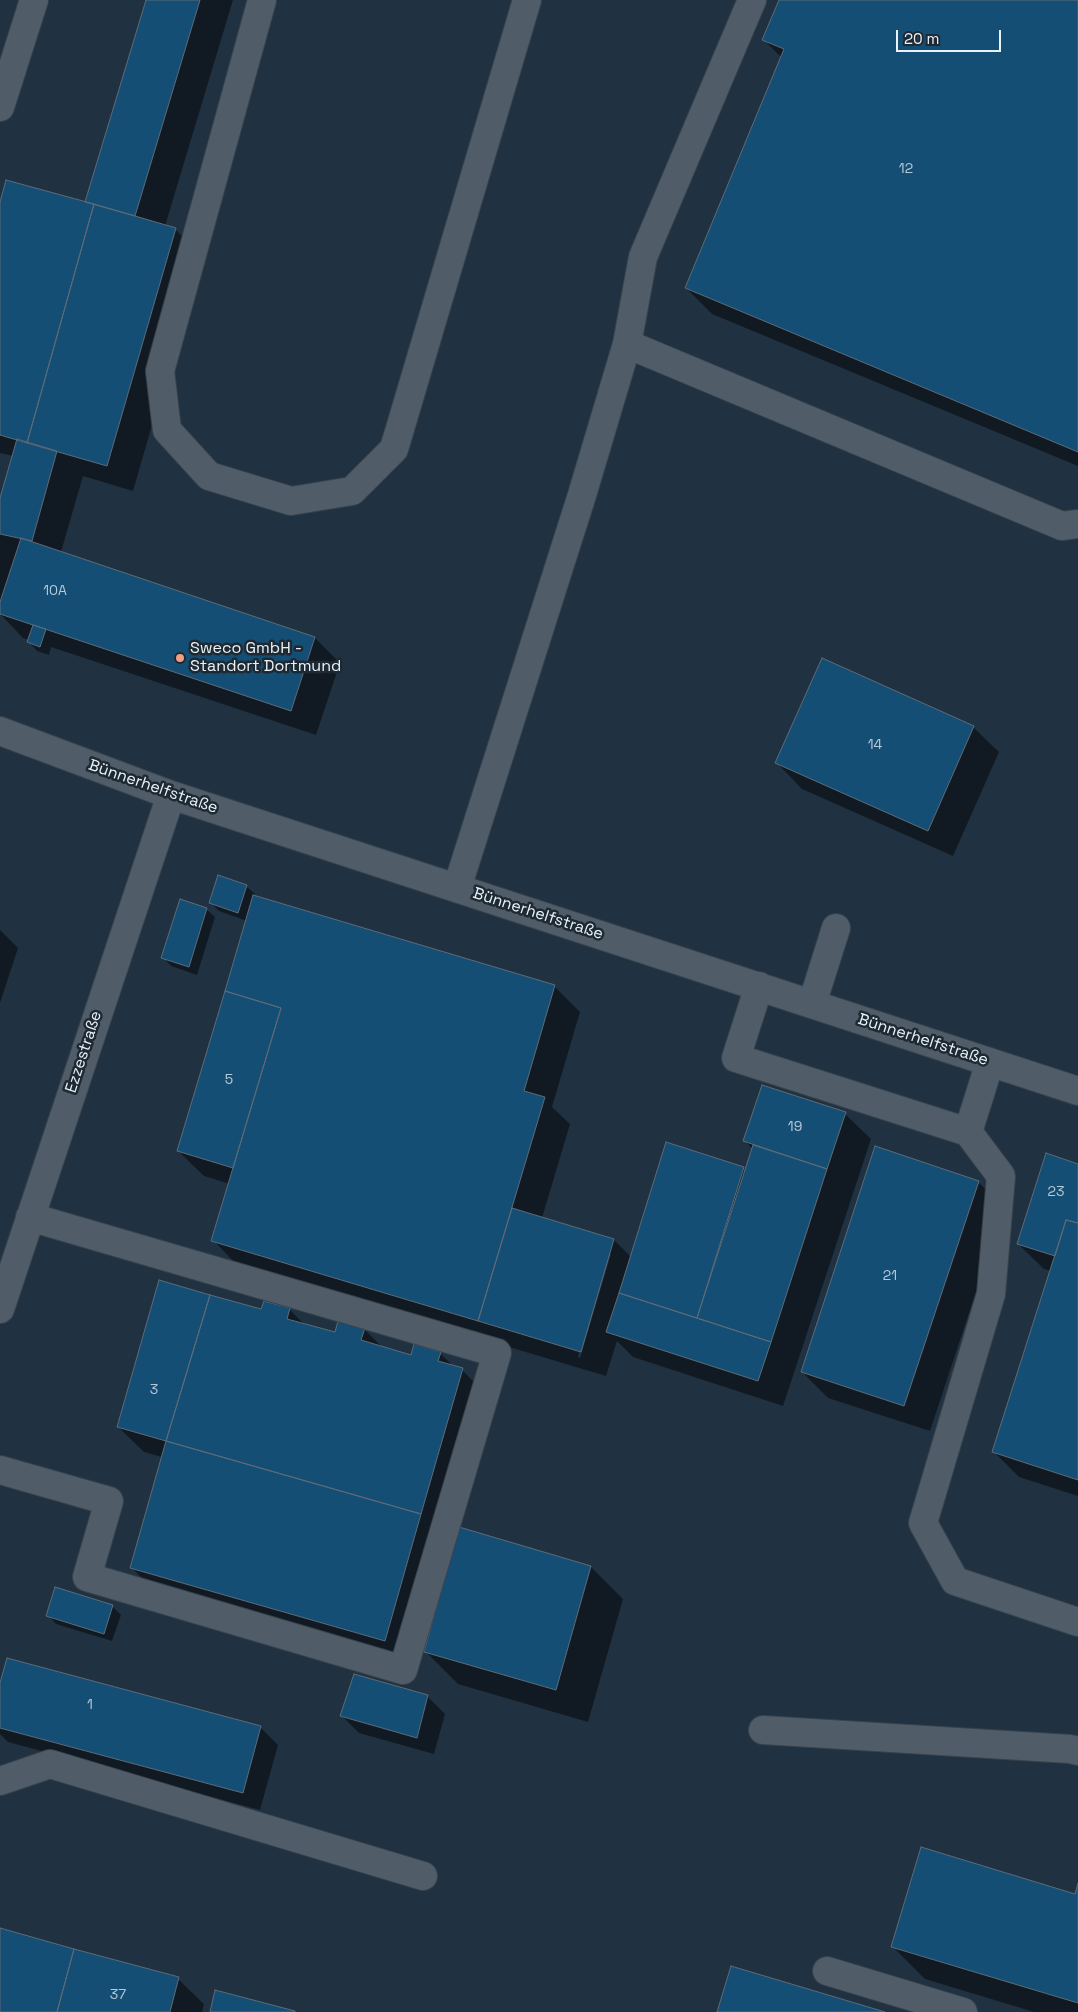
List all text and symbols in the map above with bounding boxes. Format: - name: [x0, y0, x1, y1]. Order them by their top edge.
- scale bar: [898, 20, 1003, 52]
- text: 20 m: [904, 29, 939, 48]
- house number: 12: [899, 161, 913, 177]
- house number: 10A: [43, 583, 67, 599]
- place label: Sweco GmbH - Standort Dortmund: [190, 639, 341, 677]
- marker: Sweco GmbH - Standort Dortmund: [174, 652, 186, 664]
- house number: 14: [868, 737, 882, 753]
- street label: Bünnerhelfstraße: [86, 756, 220, 818]
- street label: Bünnerhelfstraße: [470, 884, 606, 944]
- street label: Ezzestraße: [62, 1009, 106, 1095]
- street label: Bünnerhelfstraße: [855, 1010, 991, 1070]
- house number: 5: [225, 1072, 233, 1088]
- house number: 19: [788, 1119, 802, 1135]
- house number: 23: [1048, 1184, 1064, 1200]
- house number: 21: [883, 1268, 897, 1284]
- house number: 3: [150, 1382, 158, 1398]
- house number: 1: [87, 1697, 93, 1713]
- house number: 37: [110, 1987, 126, 2003]

